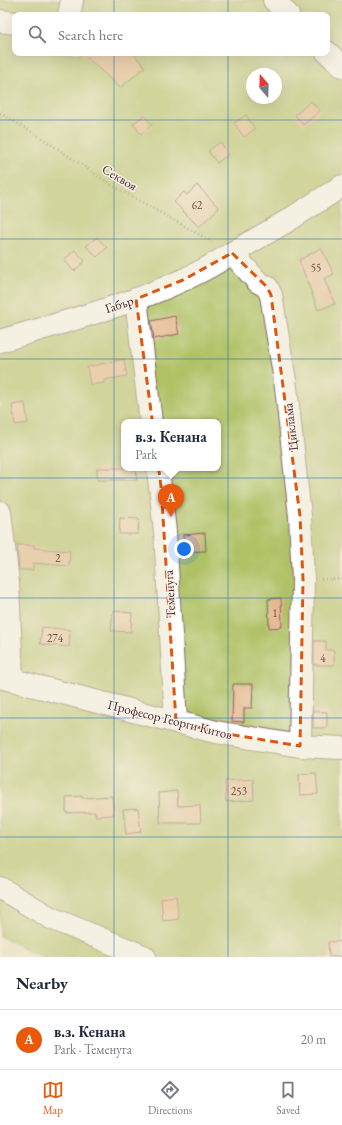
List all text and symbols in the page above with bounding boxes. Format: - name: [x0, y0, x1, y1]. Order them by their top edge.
- search box: [12, 12, 330, 56]
- icon: search: [26, 23, 48, 45]
- text: Search here: [58, 25, 123, 44]
- north arrow: [246, 68, 282, 104]
- street label: Секвоя: [99, 160, 141, 195]
- house number: 62: [192, 198, 203, 212]
- house number: 55: [311, 260, 321, 274]
- street label: Габър: [103, 292, 136, 317]
- street label: Циклама: [279, 401, 302, 452]
- popup: [121, 419, 221, 471]
- text: в.з. Кенана: [135, 427, 207, 446]
- text: Park: [135, 446, 157, 463]
- pin: A: [158, 484, 184, 517]
- your location: [174, 539, 194, 559]
- house number: 2: [55, 551, 61, 565]
- street label: Теменуга: [160, 569, 179, 618]
- house number: 1: [272, 606, 278, 620]
- house number: 274: [47, 631, 64, 645]
- house number: 4: [320, 651, 326, 665]
- street label: Професор Георги Китов: [106, 696, 234, 743]
- house number: 253: [231, 784, 247, 798]
- text: Nearby: [16, 972, 68, 994]
- text: в.з. Кенана: [54, 1022, 126, 1041]
- text: A: [24, 1031, 34, 1048]
- text: 20 m: [301, 1031, 326, 1048]
- text: Park · Теменуга: [54, 1041, 132, 1058]
- tab: Map: [42, 1079, 64, 1117]
- tab: Directions: [148, 1079, 192, 1117]
- tab: Saved: [276, 1079, 300, 1117]

